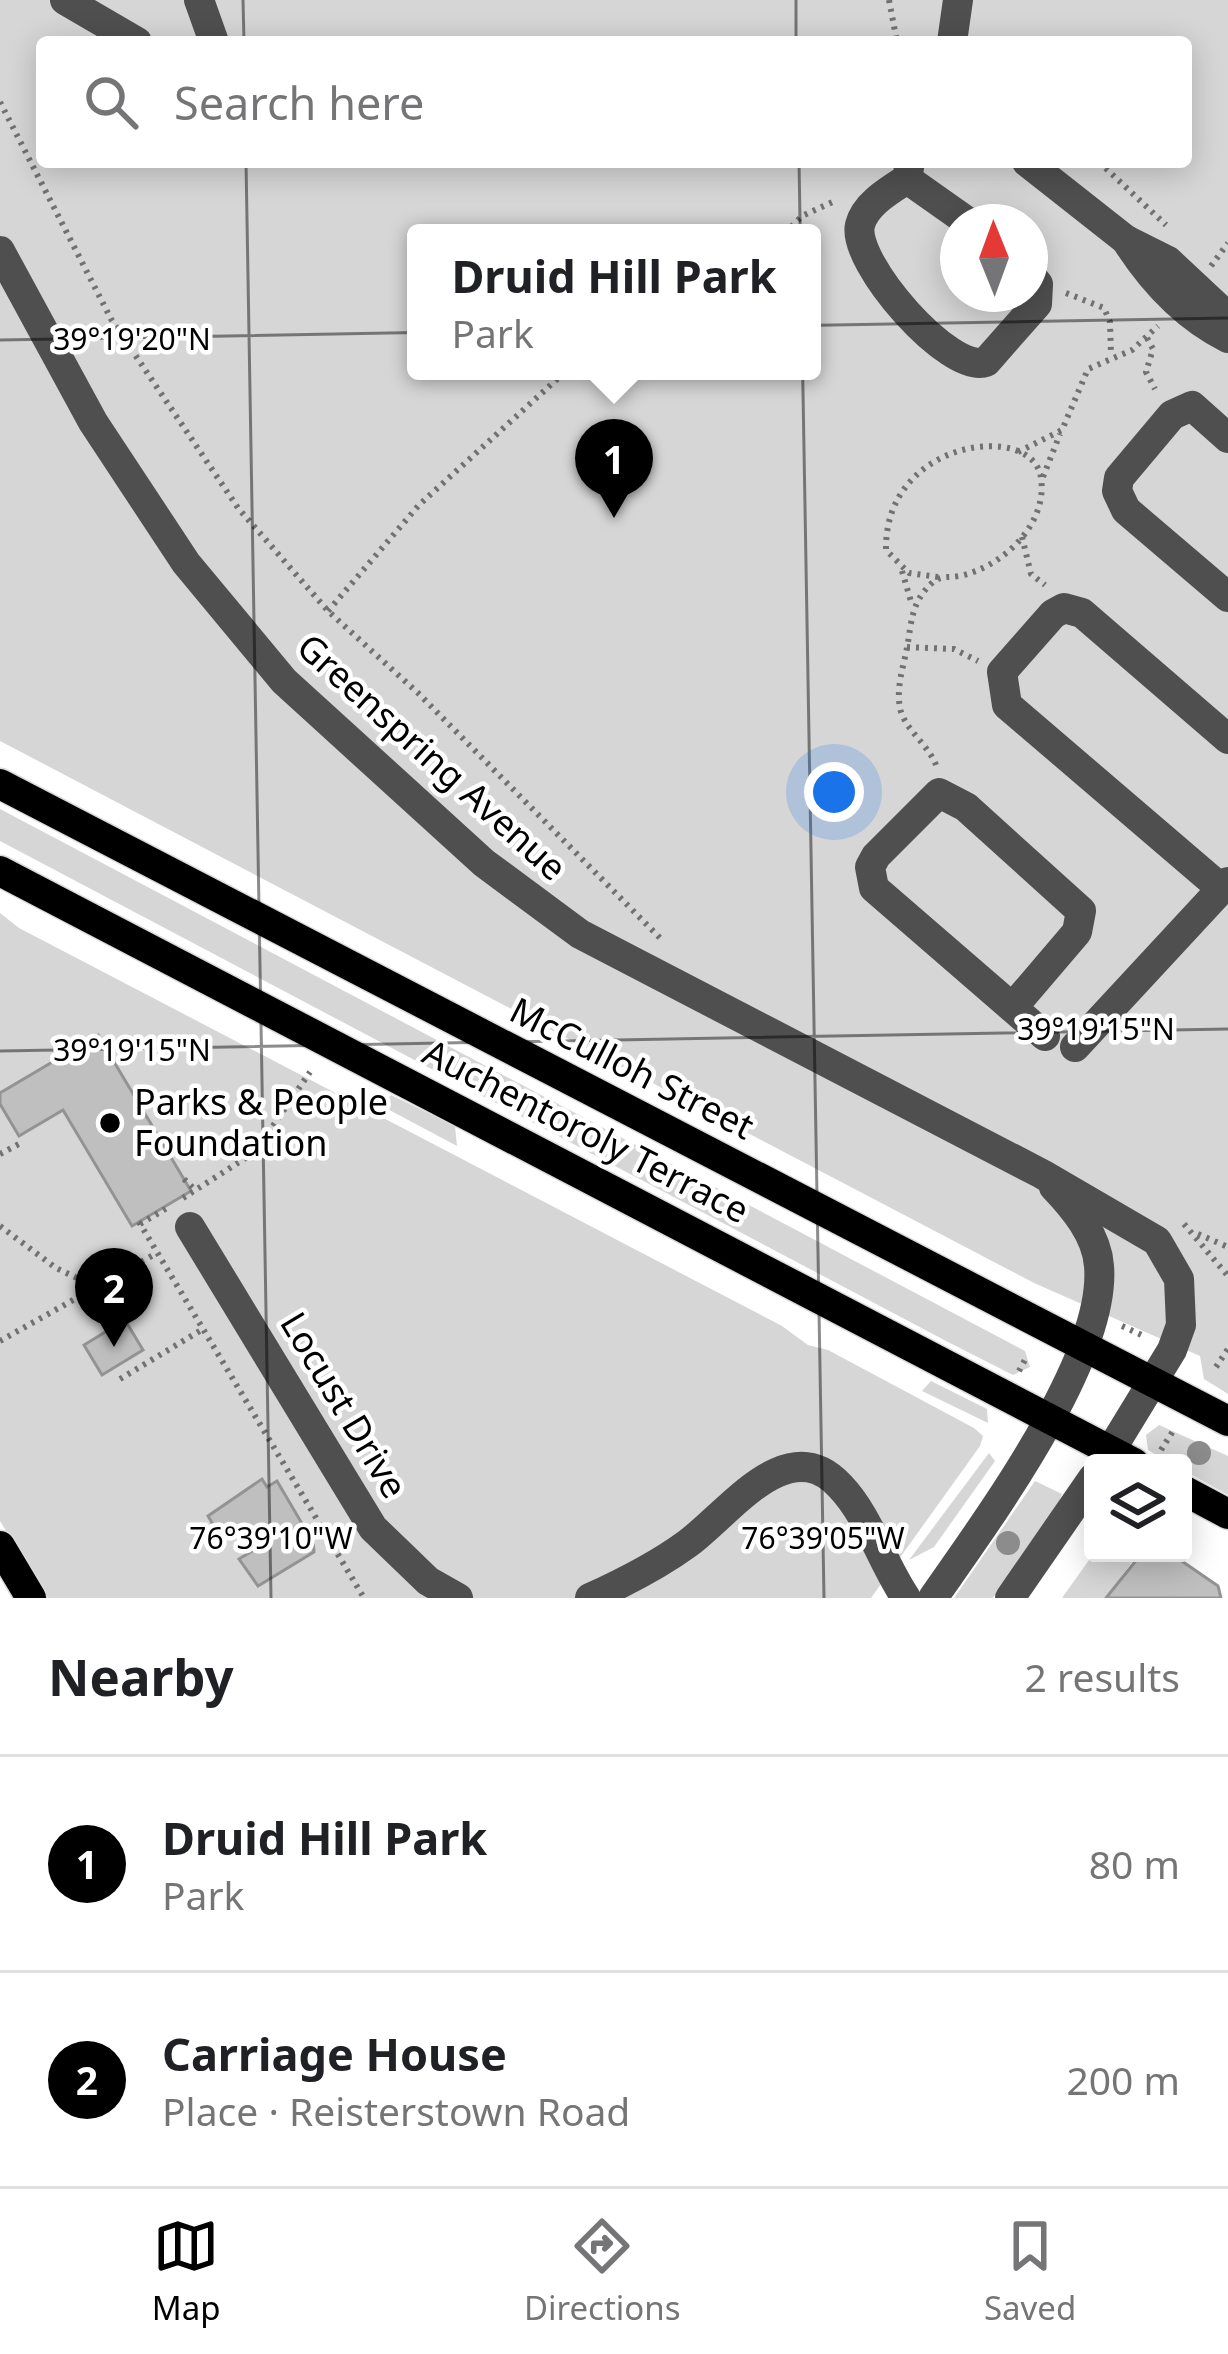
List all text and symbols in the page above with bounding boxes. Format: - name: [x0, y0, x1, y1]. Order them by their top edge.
- search box: [36, 36, 1192, 168]
- icon: search: [78, 69, 144, 135]
- text: Search here: [174, 72, 424, 133]
- north arrow: [940, 204, 1048, 312]
- popup: [407, 224, 821, 380]
- text: Druid Hill Park: [451, 245, 777, 306]
- text: Park: [451, 306, 534, 359]
- text: 39°19'20"N: [53, 318, 211, 359]
- pin: 1: [575, 419, 653, 518]
- street label: Greenspring Avenue: [287, 622, 578, 891]
- your location: [804, 762, 864, 822]
- street label: McCulloh Street: [502, 985, 762, 1150]
- text: 39°19'15"N: [1017, 1008, 1175, 1049]
- street label: Auchentoroly Terrace: [415, 1027, 758, 1234]
- text: 39°19'15"N: [53, 1029, 211, 1070]
- place label: Parks & People Foundation: [134, 1077, 388, 1167]
- marker: Parks & People Foundation: [97, 1110, 123, 1136]
- pin: 2: [75, 1248, 153, 1347]
- street label: Locust Drive: [270, 1303, 419, 1507]
- map controls: [1084, 1454, 1192, 1562]
- button: layers: [1084, 1454, 1192, 1562]
- text: 76°39'10"W: [189, 1517, 353, 1558]
- text: 76°39'05"W: [741, 1517, 905, 1558]
- text: Nearby: [48, 1641, 234, 1711]
- text: 2 results: [1025, 1650, 1180, 1703]
- text: Druid Hill Park: [162, 1807, 487, 1868]
- text: 1: [76, 1837, 98, 1890]
- text: 80 m: [1089, 1837, 1180, 1890]
- text: Park: [162, 1868, 244, 1921]
- text: Carriage House: [162, 2023, 507, 2084]
- text: 2: [76, 2053, 98, 2106]
- text: 200 m: [1066, 2053, 1180, 2106]
- text: Place · Reisterstown Road: [162, 2084, 630, 2137]
- tab: Map: [152, 2213, 220, 2330]
- tab: Directions: [524, 2213, 681, 2330]
- tab: Saved: [984, 2213, 1076, 2330]

